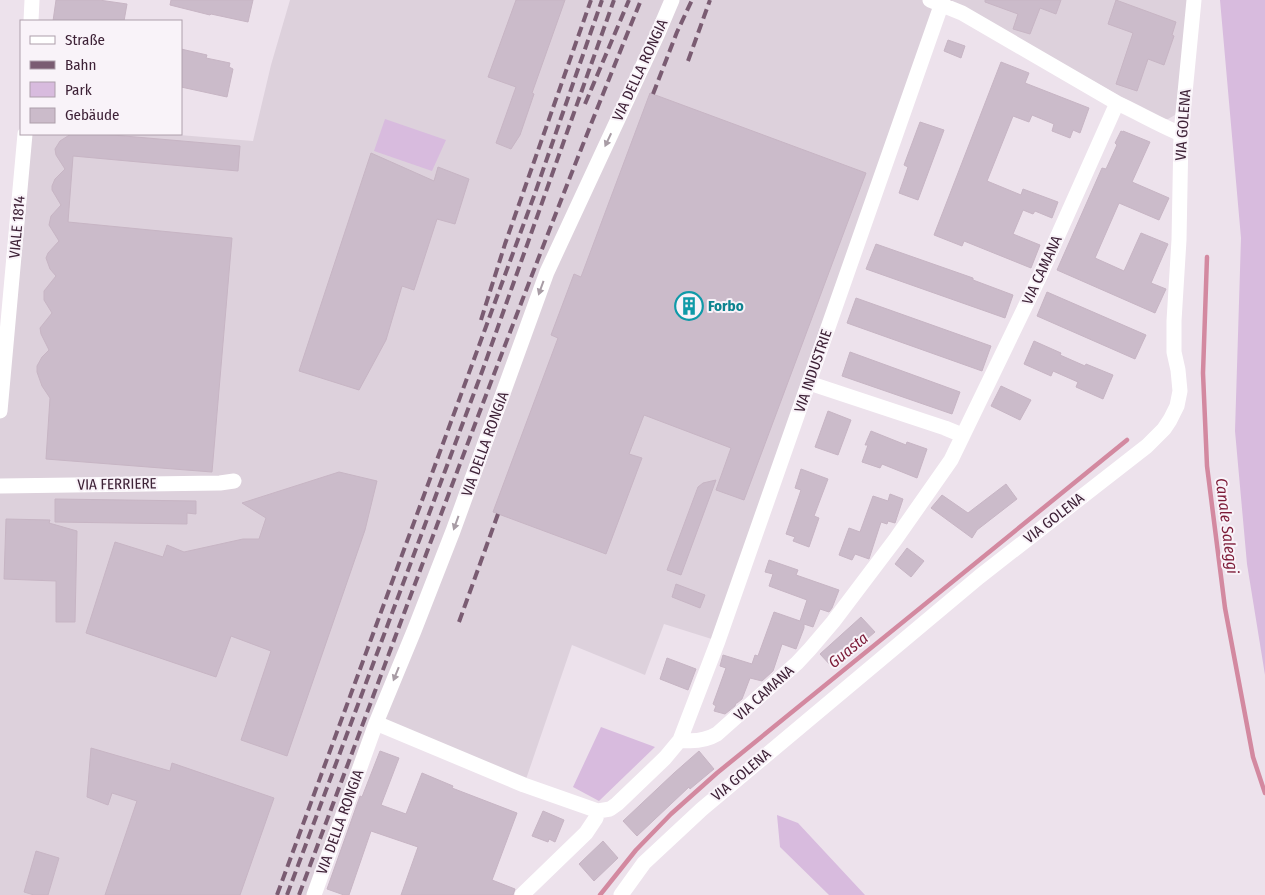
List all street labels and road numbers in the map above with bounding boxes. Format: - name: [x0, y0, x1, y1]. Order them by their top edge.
- street label: VIA DELLA RONGIA: [609, 16, 672, 124]
- street label: VIA GOLENA: [1172, 89, 1194, 161]
- street label: VIALE 1814: [5, 195, 29, 259]
- street label: VIA CAMANA: [1018, 233, 1066, 307]
- street label: VIA INDUSTRIE: [790, 327, 836, 415]
- street label: VIA DELLA RONGIA: [458, 389, 512, 499]
- street label: VIA FERRIERE: [77, 474, 157, 494]
- street label: VIA GOLENA: [1020, 489, 1088, 547]
- street label: VIA CAMANA: [730, 661, 798, 724]
- street label: VIA GOLENA: [708, 745, 774, 805]
- street label: VIA DELLA RONGIA: [313, 767, 367, 877]

